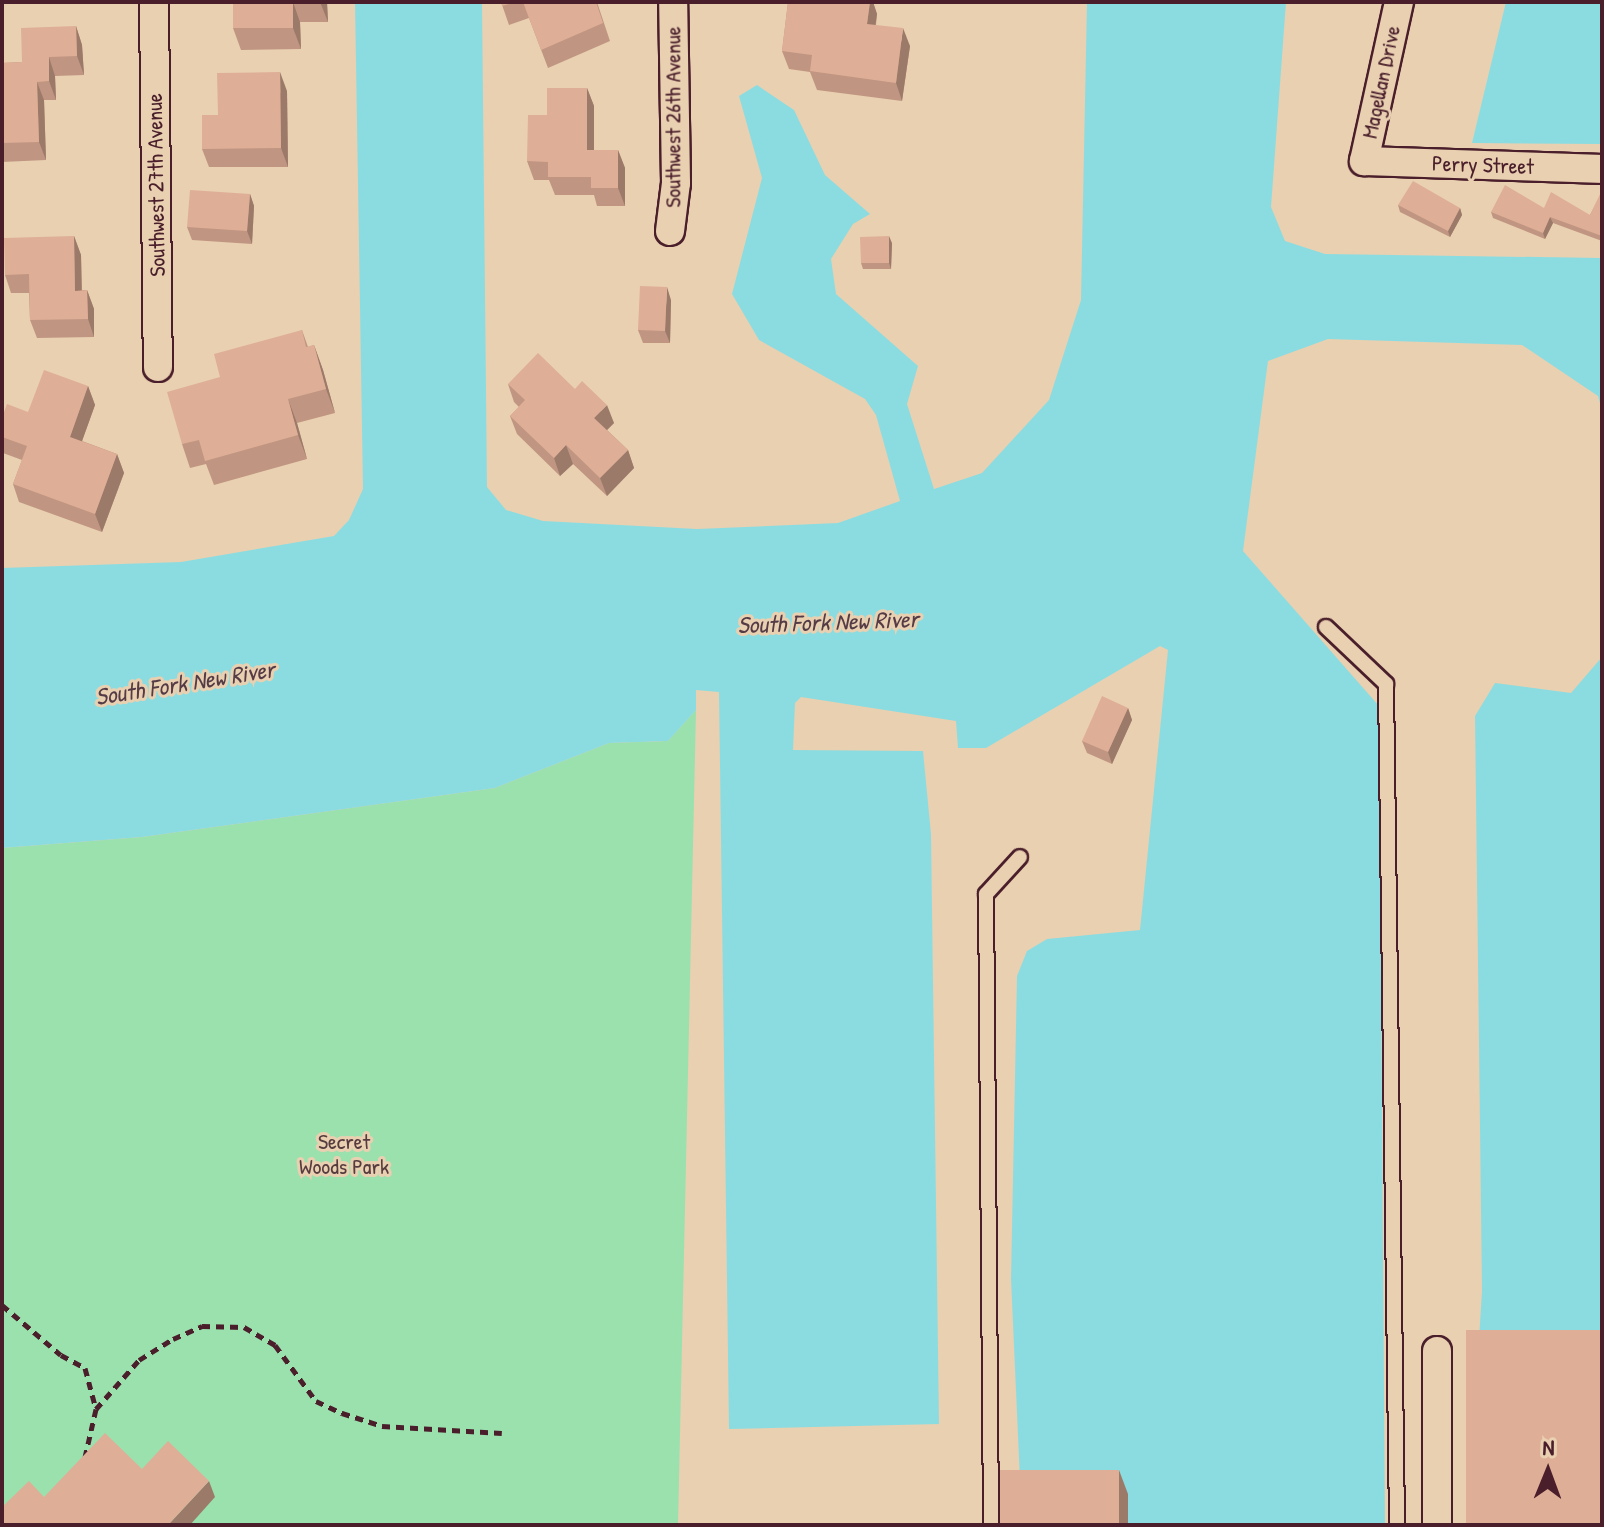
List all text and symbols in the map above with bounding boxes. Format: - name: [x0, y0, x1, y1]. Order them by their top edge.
- street label: Magellan Drive: [1356, 23, 1406, 141]
- street label: Southwest 26th Avenue: [660, 26, 686, 208]
- street label: Southwest 27th Avenue: [141, 93, 171, 277]
- street label: Perry Street: [1432, 150, 1534, 180]
- water label: South Fork New River: [737, 604, 919, 640]
- water label: South Fork New River: [93, 655, 277, 711]
- park label: Secret Woods Park: [299, 1128, 389, 1180]
- north arrow: [1508, 1431, 1588, 1511]
- text: N: [1542, 1432, 1555, 1462]

